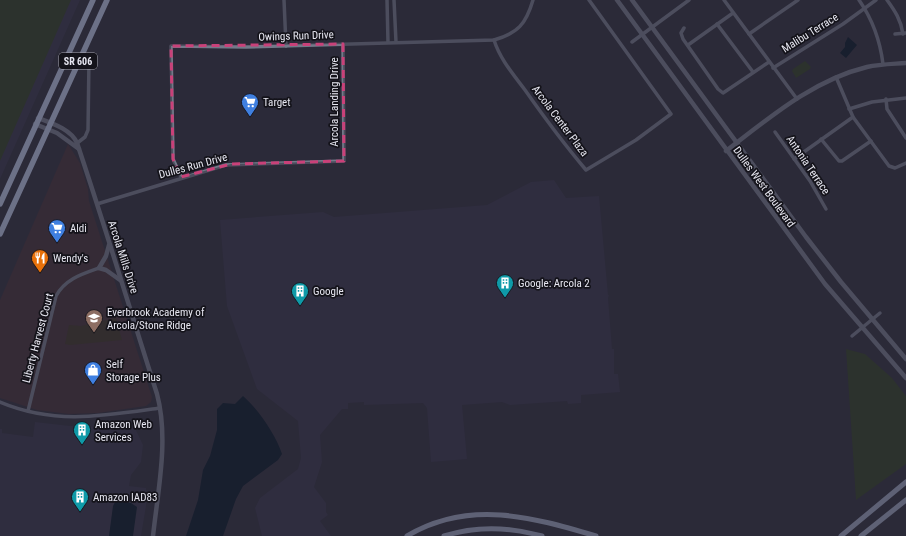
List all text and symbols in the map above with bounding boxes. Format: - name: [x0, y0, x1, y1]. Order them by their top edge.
- street label: Malibu Terrace: [779, 11, 841, 55]
- street label: Owings Run Drive: [258, 28, 334, 44]
- road number: SR 606: [59, 53, 97, 69]
- street label: Arcola Landing Drive: [328, 57, 341, 147]
- street label: Arcola Center Plaza: [529, 83, 591, 159]
- supermarket icon: Target: [240, 92, 260, 117]
- place label: Target: [263, 96, 290, 109]
- street label: Antonia Terrace: [784, 133, 832, 197]
- street label: Dulles West Boulevard: [730, 144, 798, 230]
- street label: Dulles Run Drive: [157, 151, 229, 181]
- supermarket icon: Aldi: [47, 218, 67, 243]
- street label: Arcola Mills Drive: [105, 219, 141, 295]
- place label: Aldi: [70, 222, 87, 235]
- restaurant icon: Wendy's: [30, 248, 50, 273]
- place label: Wendy's: [53, 252, 88, 265]
- building icon: Google: Arcola 2: [495, 273, 515, 298]
- place label: Google: Arcola 2: [518, 277, 590, 290]
- building icon: Google: [290, 281, 310, 306]
- place label: Google: [313, 285, 344, 298]
- street label: Liberty Harvest Court: [20, 292, 56, 384]
- place label: Everbrook Academy of Arcola/Stone Ridge: [107, 306, 205, 332]
- school or university icon: Everbrook Academy of Arcola/Stone Ridge: [84, 308, 104, 333]
- place label: Self Storage Plus: [106, 358, 161, 384]
- shop icon: Self Storage Plus: [83, 360, 103, 385]
- place label: Amazon Web Services: [95, 418, 152, 444]
- building icon: Amazon Web Services: [72, 420, 92, 445]
- building icon: Amazon IAD83: [70, 487, 90, 512]
- place label: Amazon IAD83: [93, 491, 157, 504]

